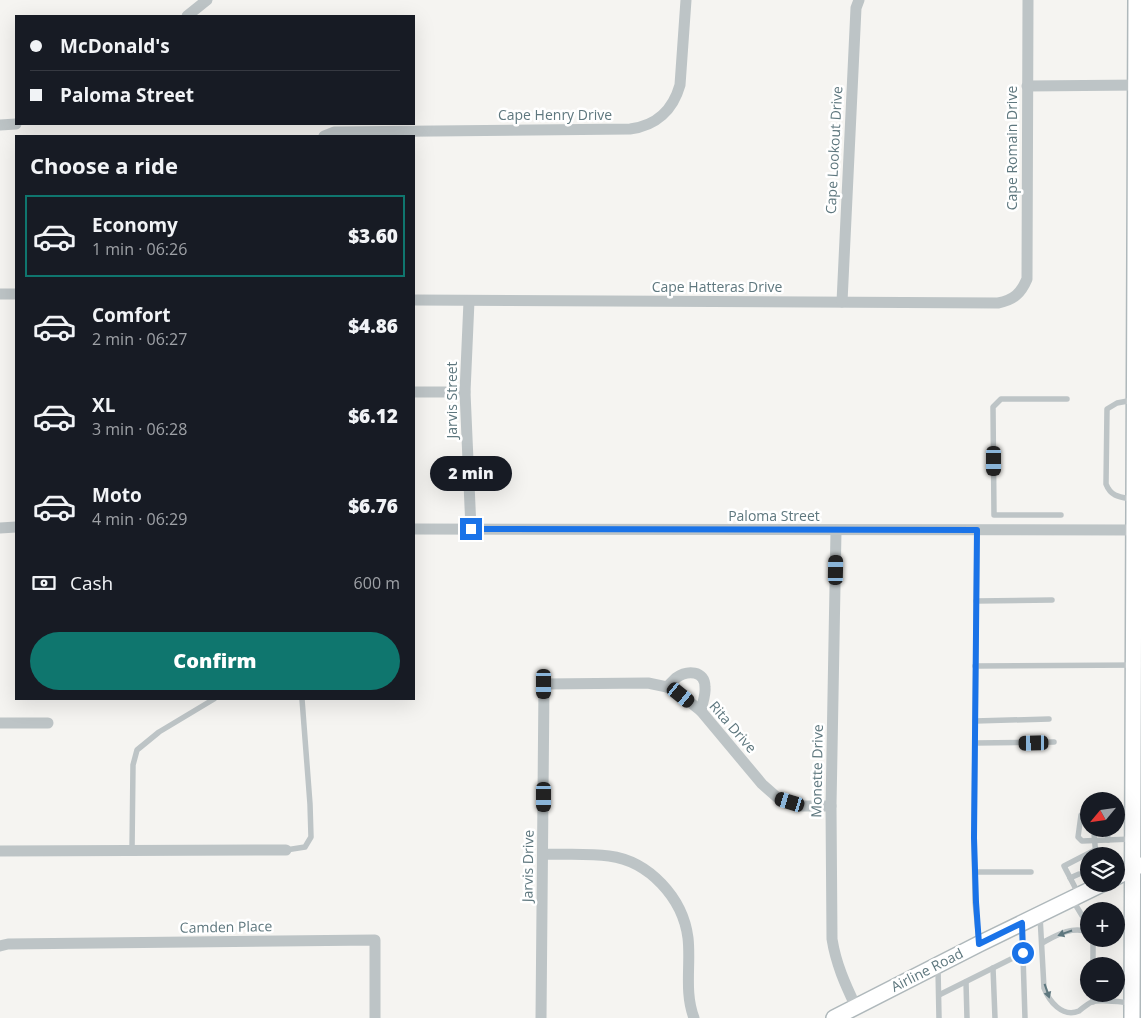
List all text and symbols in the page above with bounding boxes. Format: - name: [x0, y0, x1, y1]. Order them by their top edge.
- text: McDonald's: [60, 33, 170, 59]
- text: Paloma Street: [60, 82, 194, 108]
- street label: Cape Lookout Drive: [821, 85, 846, 214]
- street label: Cape Romain Drive: [1002, 86, 1021, 210]
- street label: Cape Henry Drive: [498, 105, 612, 124]
- text: Choose a ride: [30, 150, 178, 180]
- text: Economy: [92, 212, 178, 238]
- icon: car: [32, 214, 77, 259]
- text: $3.60: [348, 223, 398, 249]
- text: 1 min · 06:26: [92, 238, 187, 260]
- street label: Cape Hatteras Drive: [652, 277, 782, 296]
- text: Comfort: [92, 302, 171, 328]
- icon: car: [32, 304, 77, 349]
- text: $4.86: [348, 313, 398, 339]
- text: 2 min · 06:27: [92, 328, 187, 350]
- street label: Jarvis Street: [442, 361, 461, 441]
- text: XL: [92, 392, 115, 418]
- icon: car: [32, 394, 77, 439]
- text: $6.12: [348, 403, 398, 429]
- text: 3 min · 06:28: [92, 418, 187, 440]
- car: [986, 446, 1001, 476]
- callout: 2 min: [430, 456, 512, 492]
- text: 2 min: [448, 462, 494, 484]
- text: Moto: [92, 482, 142, 508]
- icon: car: [32, 484, 77, 529]
- text: $6.76: [348, 493, 398, 519]
- street label: Paloma Street: [728, 506, 820, 525]
- text: 4 min · 06:29: [92, 508, 187, 530]
- route end: [460, 518, 482, 540]
- car: [828, 555, 843, 585]
- icon: cash: [30, 569, 58, 597]
- text: Cash: [70, 570, 113, 596]
- text: 600 m: [354, 572, 400, 594]
- button: Confirm: [30, 632, 400, 690]
- car: [536, 669, 551, 699]
- car: [664, 680, 697, 710]
- street label: Rita Drive: [706, 697, 761, 757]
- street label: Monette Drive: [806, 724, 827, 818]
- car: [1018, 735, 1049, 751]
- car: [536, 782, 551, 812]
- car: [773, 790, 806, 814]
- north arrow: [1080, 792, 1125, 838]
- map controls: [1080, 792, 1125, 1002]
- street label: Jarvis Drive: [517, 830, 538, 904]
- button: layers: [1080, 847, 1125, 892]
- button: +: [1080, 902, 1125, 947]
- street label: Camden Place: [180, 916, 273, 937]
- one-way arrow: [1057, 930, 1072, 937]
- route start: [1012, 942, 1034, 964]
- street label: Airline Road: [887, 943, 966, 996]
- button: −: [1080, 957, 1125, 1002]
- one-way arrow: [1043, 984, 1051, 999]

